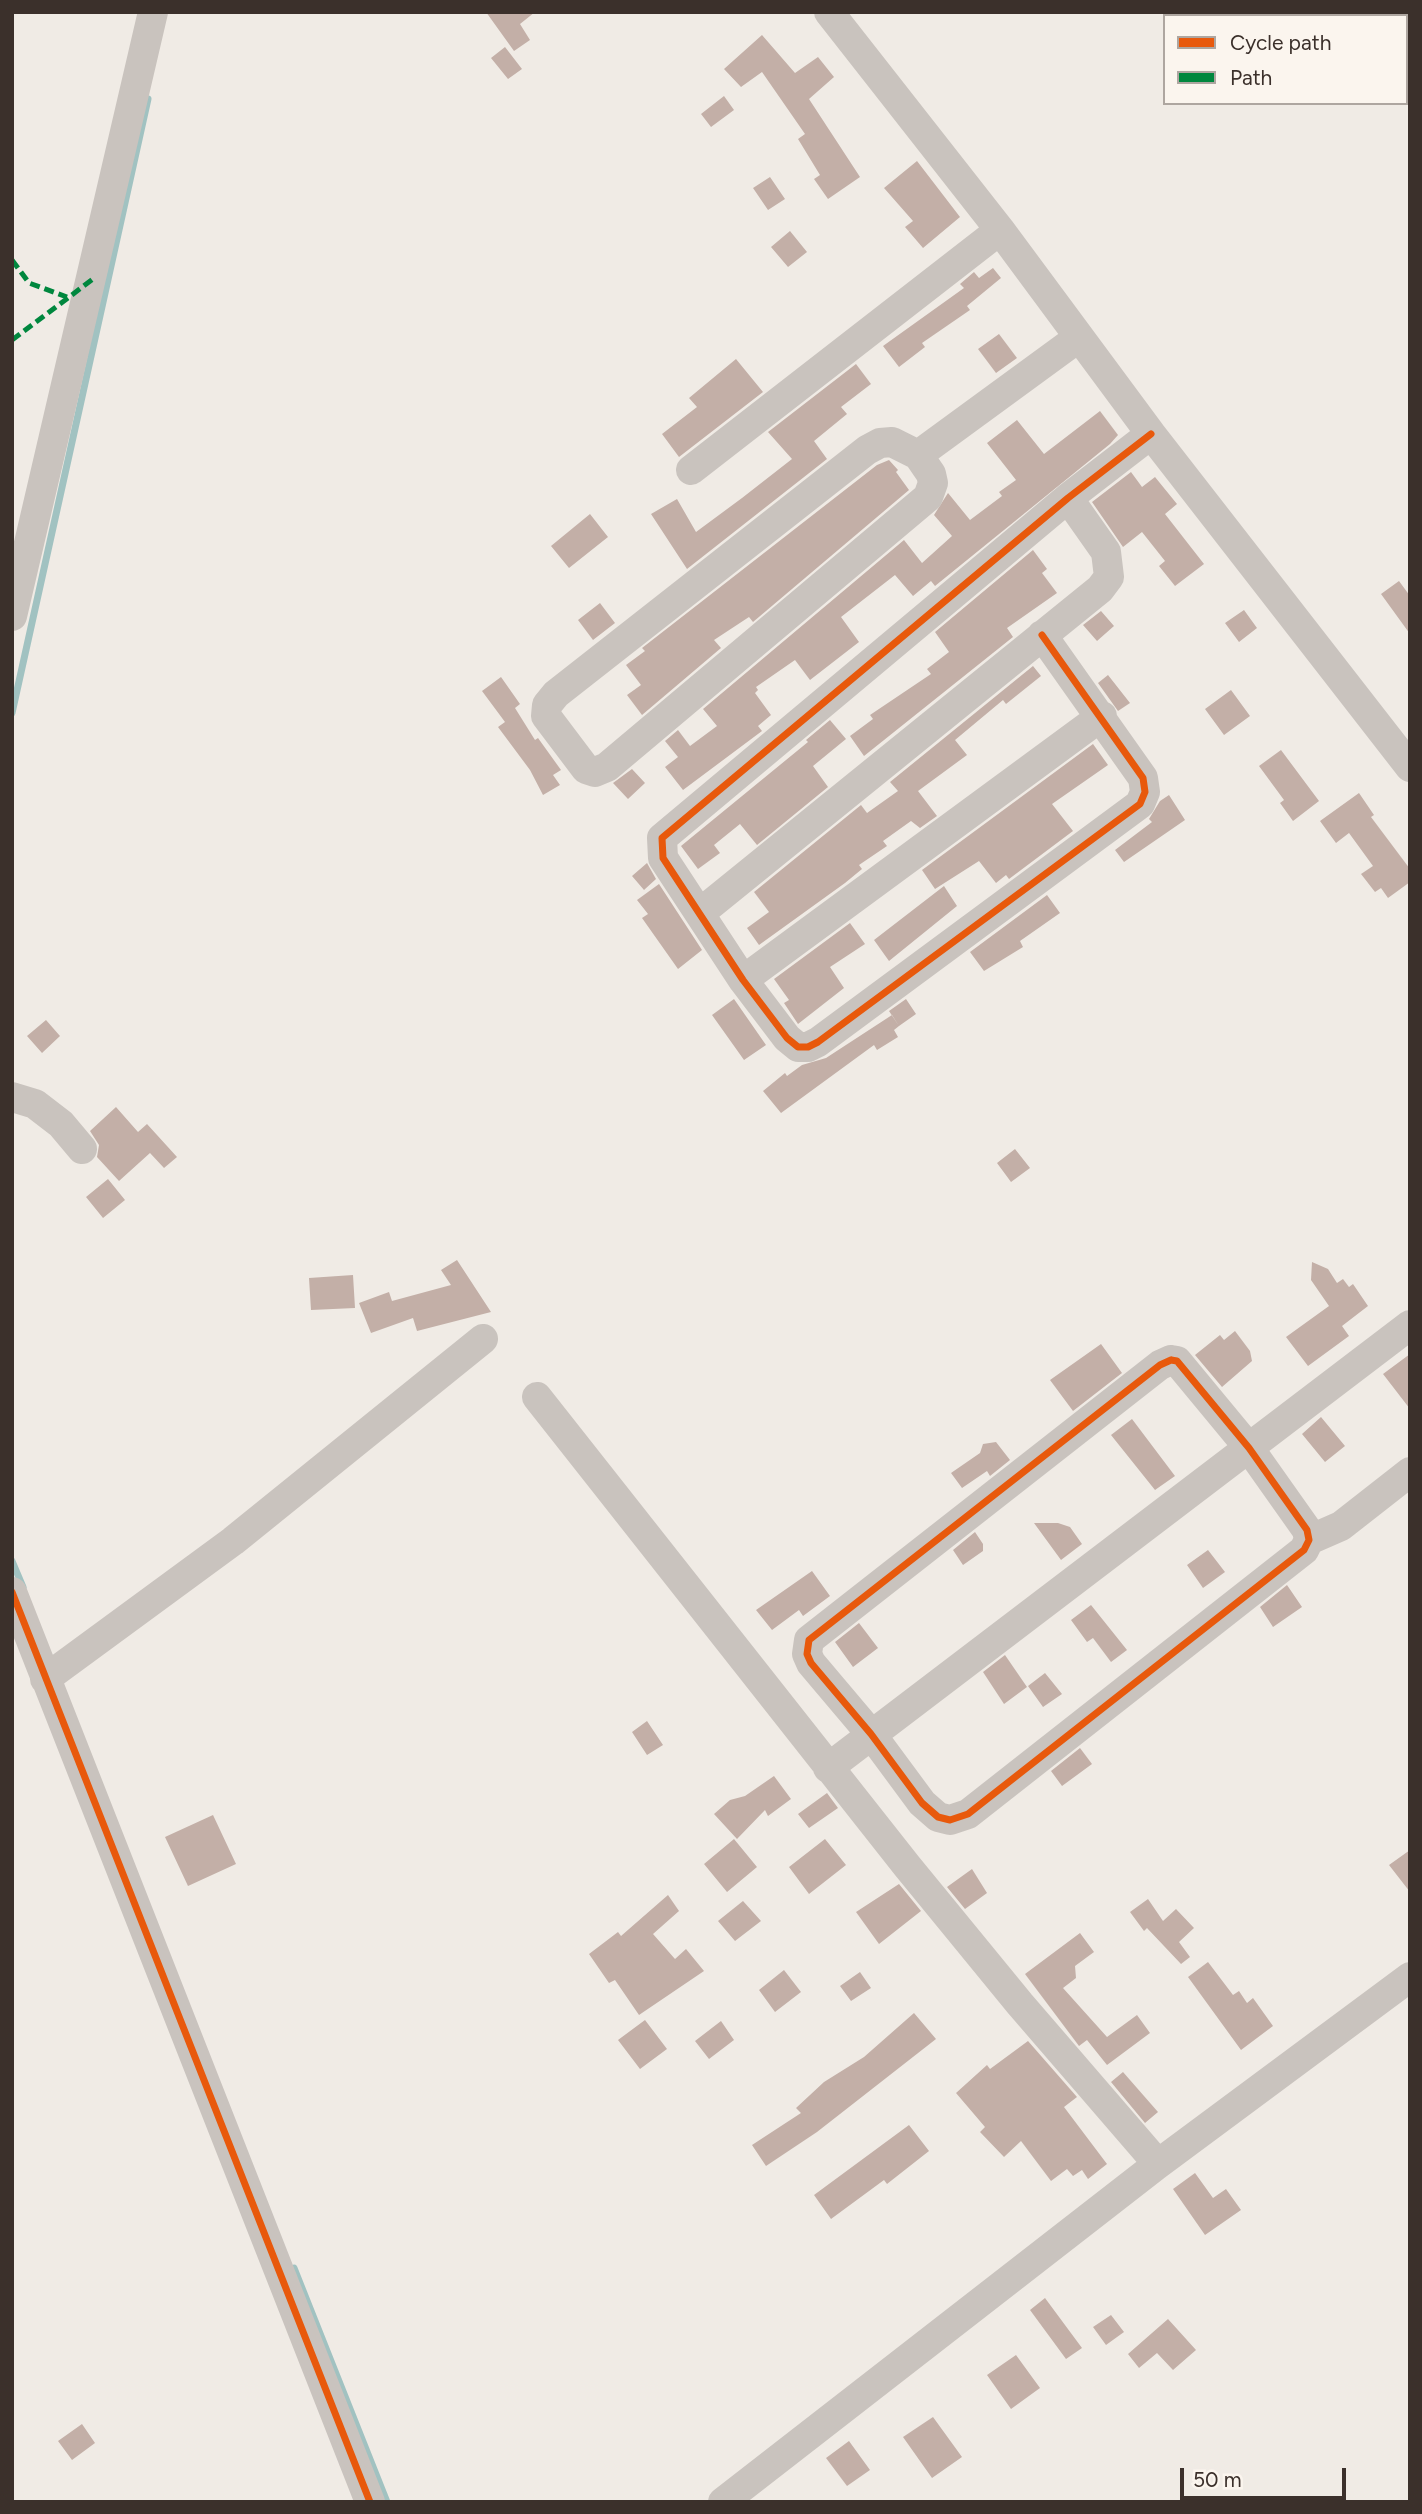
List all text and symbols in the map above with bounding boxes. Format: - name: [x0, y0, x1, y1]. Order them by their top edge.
- legend: [1163, 14, 1408, 105]
- text: Cycle path: [1230, 30, 1331, 55]
- text: Path: [1230, 65, 1272, 90]
- scale bar: [1184, 2454, 1350, 2498]
- text: 50 m: [1193, 2467, 1242, 2492]

